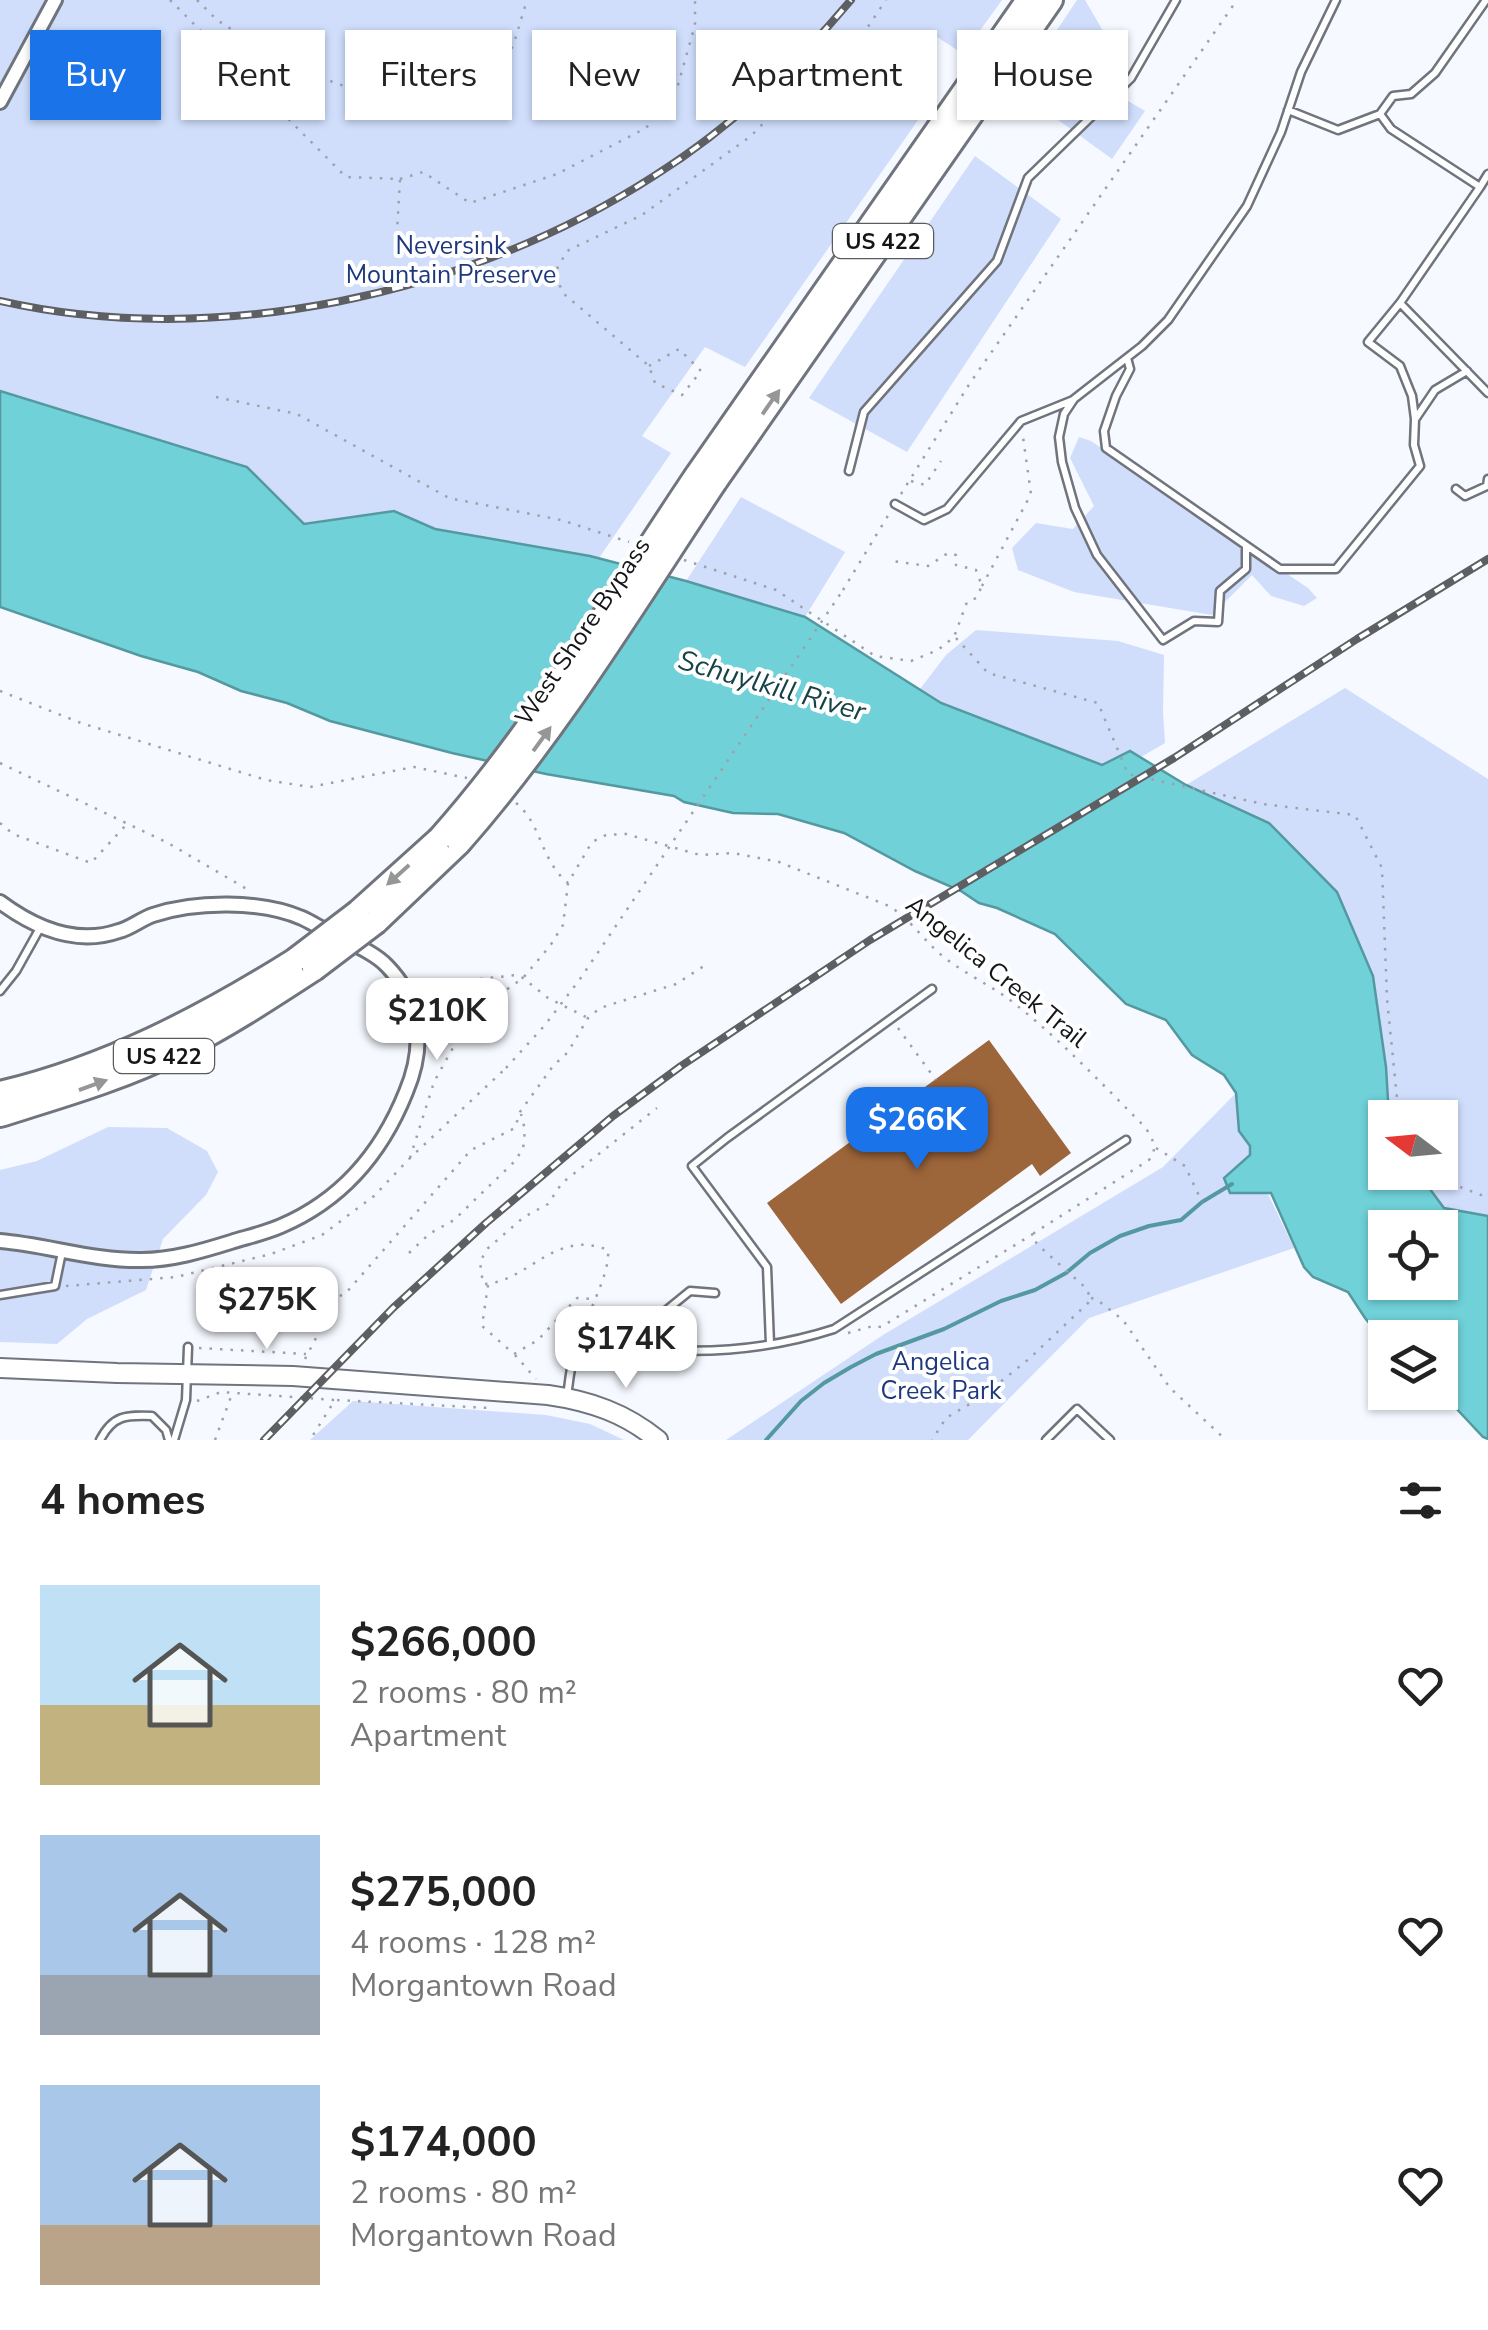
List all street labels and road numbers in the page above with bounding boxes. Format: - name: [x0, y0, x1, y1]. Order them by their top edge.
- road number: US 422: [833, 224, 933, 258]
- street label: West Shore Bypass: [507, 531, 658, 732]
- street label: Angelica Creek Trail: [899, 888, 1095, 1056]
- road number: US 422: [114, 1039, 214, 1073]

